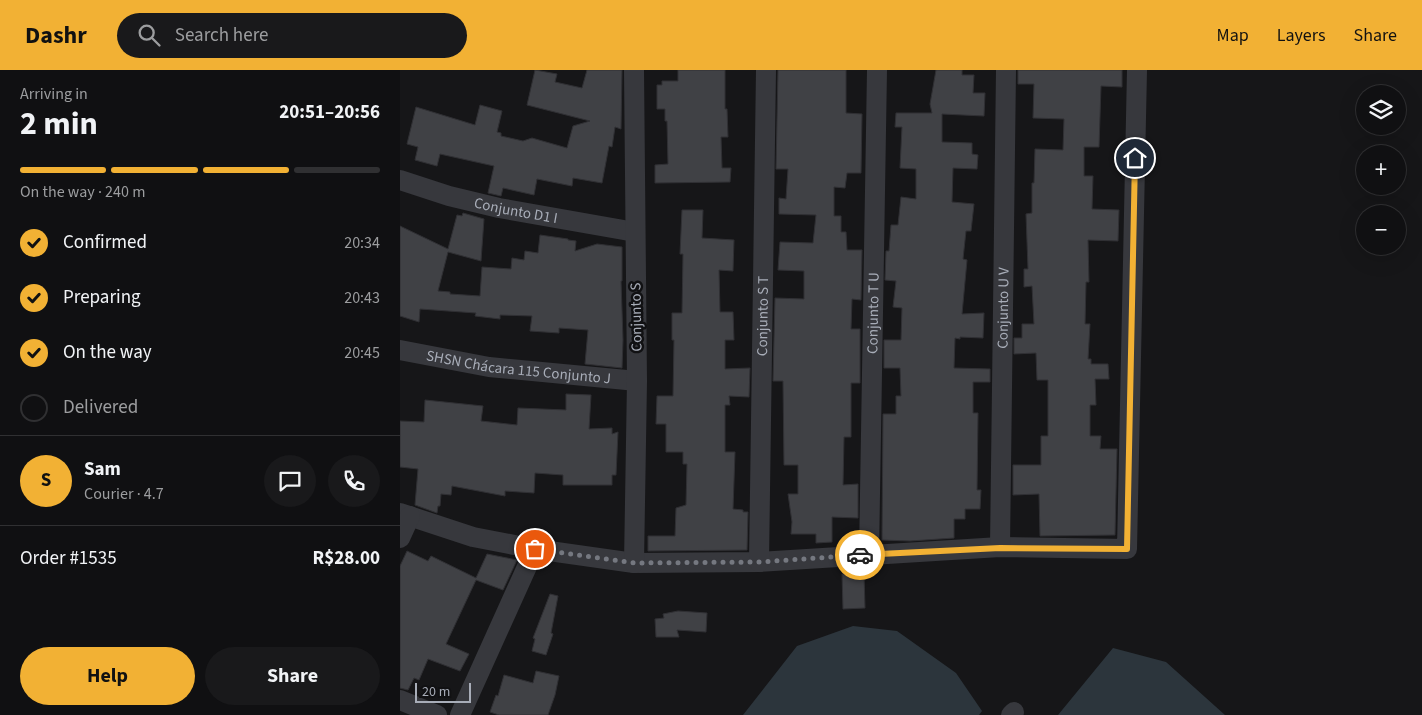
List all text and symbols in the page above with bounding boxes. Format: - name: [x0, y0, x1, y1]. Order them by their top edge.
- search box: [117, 13, 467, 58]
- text: Dashr: [25, 18, 87, 53]
- icon: search: [135, 21, 163, 49]
- text: Search here: [175, 22, 268, 49]
- text: Map: [1217, 23, 1249, 48]
- text: Layers: [1277, 23, 1326, 48]
- text: Share: [1354, 23, 1397, 48]
- text: Arriving in: [20, 83, 88, 105]
- map controls: [1356, 85, 1406, 255]
- button: layers: [1356, 85, 1406, 135]
- text: 20:51–20:56: [279, 99, 380, 126]
- text: 2 min: [20, 101, 98, 147]
- pin: [1114, 137, 1156, 179]
- icon: home: [1121, 144, 1149, 172]
- button: +: [1356, 145, 1406, 195]
- text: On the way · 240 m: [20, 181, 145, 203]
- street label: Conjunto D1 I: [472, 192, 559, 229]
- button: −: [1356, 205, 1406, 255]
- icon: check: [20, 229, 48, 257]
- text: Confirmed: [63, 229, 147, 256]
- text: 20:34: [344, 232, 380, 254]
- street label: Conjunto U V: [992, 267, 1015, 349]
- street label: Conjunto T U: [862, 272, 885, 354]
- street label: Conjunto S T: [752, 276, 774, 356]
- street label: Conjunto S: [625, 282, 648, 352]
- icon: check: [20, 284, 48, 312]
- text: Preparing: [63, 284, 141, 311]
- text: 20:43: [344, 287, 380, 309]
- icon: check: [20, 339, 48, 367]
- text: On the way: [63, 339, 152, 366]
- text: 20:45: [344, 342, 380, 364]
- street label: SHSN Chácara 115 Conjunto J: [424, 345, 612, 389]
- text: Delivered: [63, 394, 138, 421]
- button: chat: [264, 455, 316, 507]
- button: phone: [328, 455, 380, 507]
- text: Sam: [84, 456, 121, 483]
- text: S: [41, 467, 51, 494]
- text: Courier · 4.7: [84, 483, 164, 505]
- pin: [514, 528, 556, 570]
- courier: [835, 530, 885, 580]
- icon: bag: [521, 535, 549, 563]
- icon: car: [846, 541, 874, 569]
- text: Order #1535: [20, 545, 117, 572]
- text: R$28.00: [312, 545, 380, 572]
- button: Help: [20, 647, 195, 705]
- button: Share: [205, 647, 380, 705]
- scale bar: [415, 680, 471, 703]
- text: 20 m: [422, 682, 450, 702]

